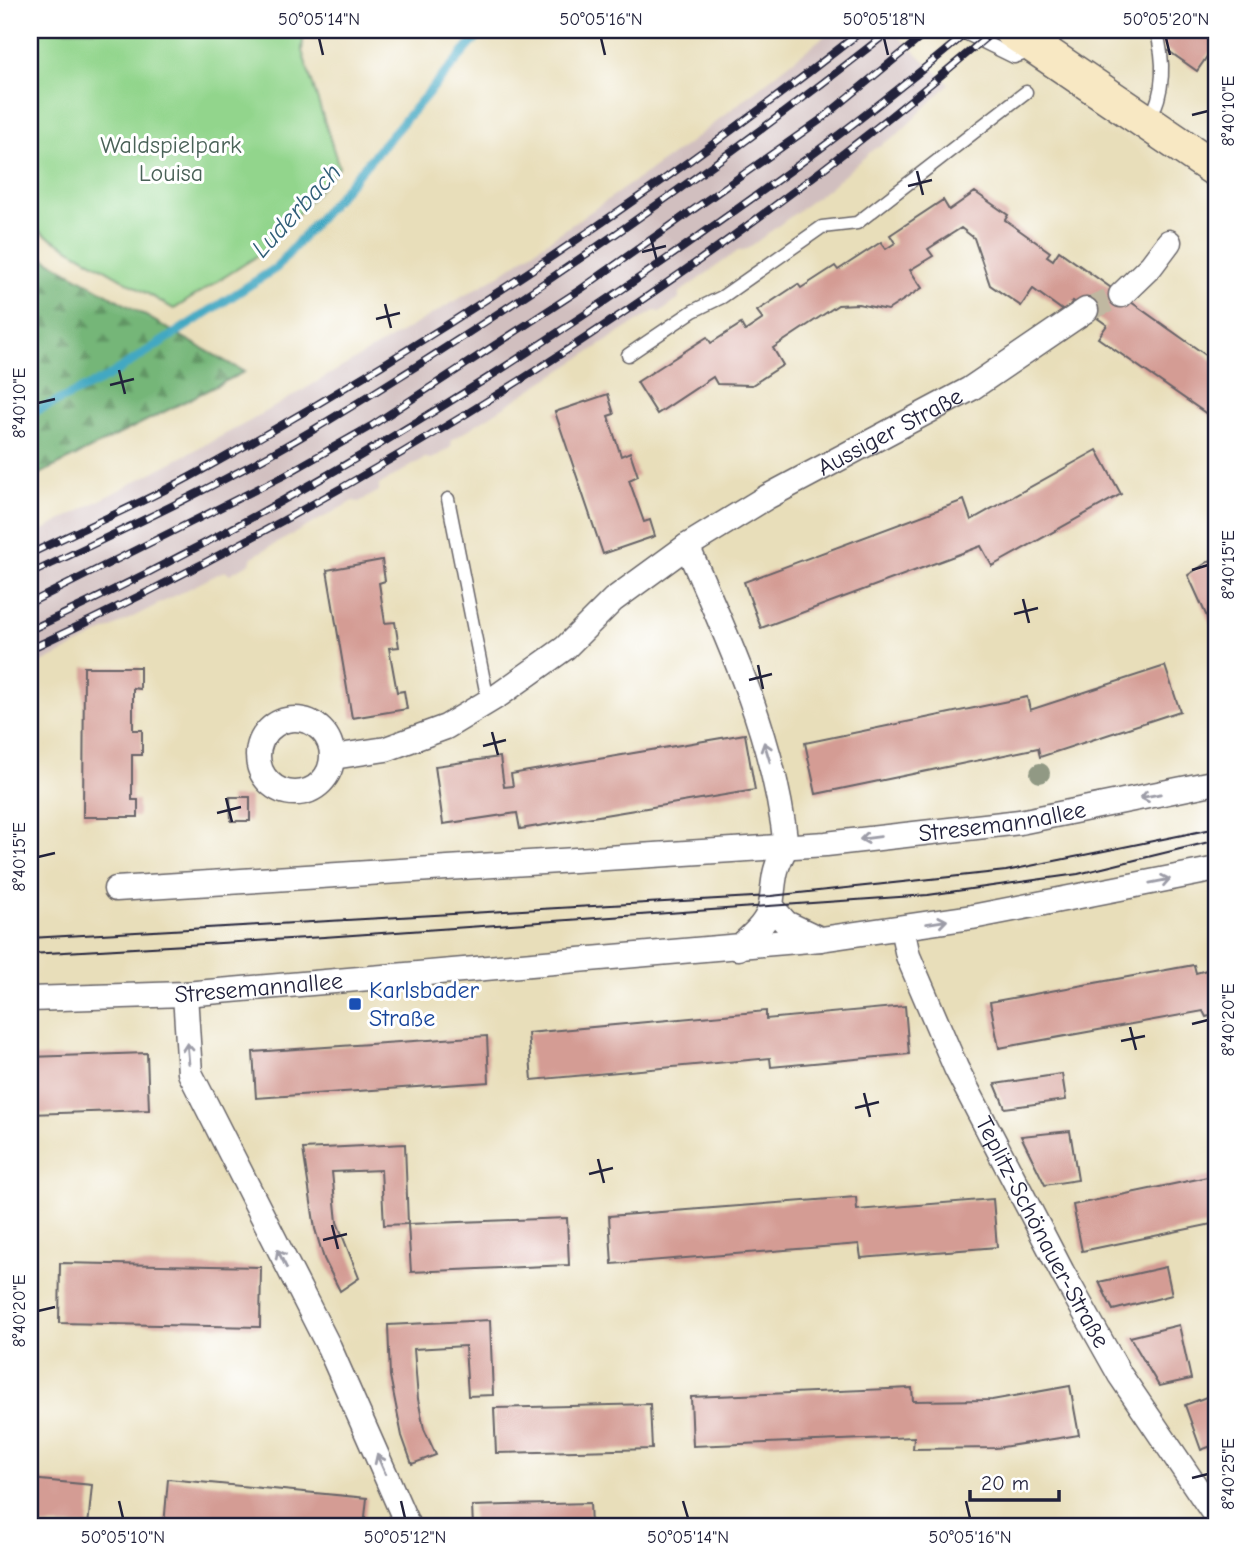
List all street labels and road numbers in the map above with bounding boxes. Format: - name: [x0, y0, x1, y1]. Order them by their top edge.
- street label: Aussiger Straße: [813, 382, 967, 482]
- street label: Stresemannallee: [917, 795, 1088, 847]
- street label: Stresemannallee: [174, 966, 344, 1008]
- street label: Teplitz-Schönauer-Straße: [970, 1112, 1116, 1353]

